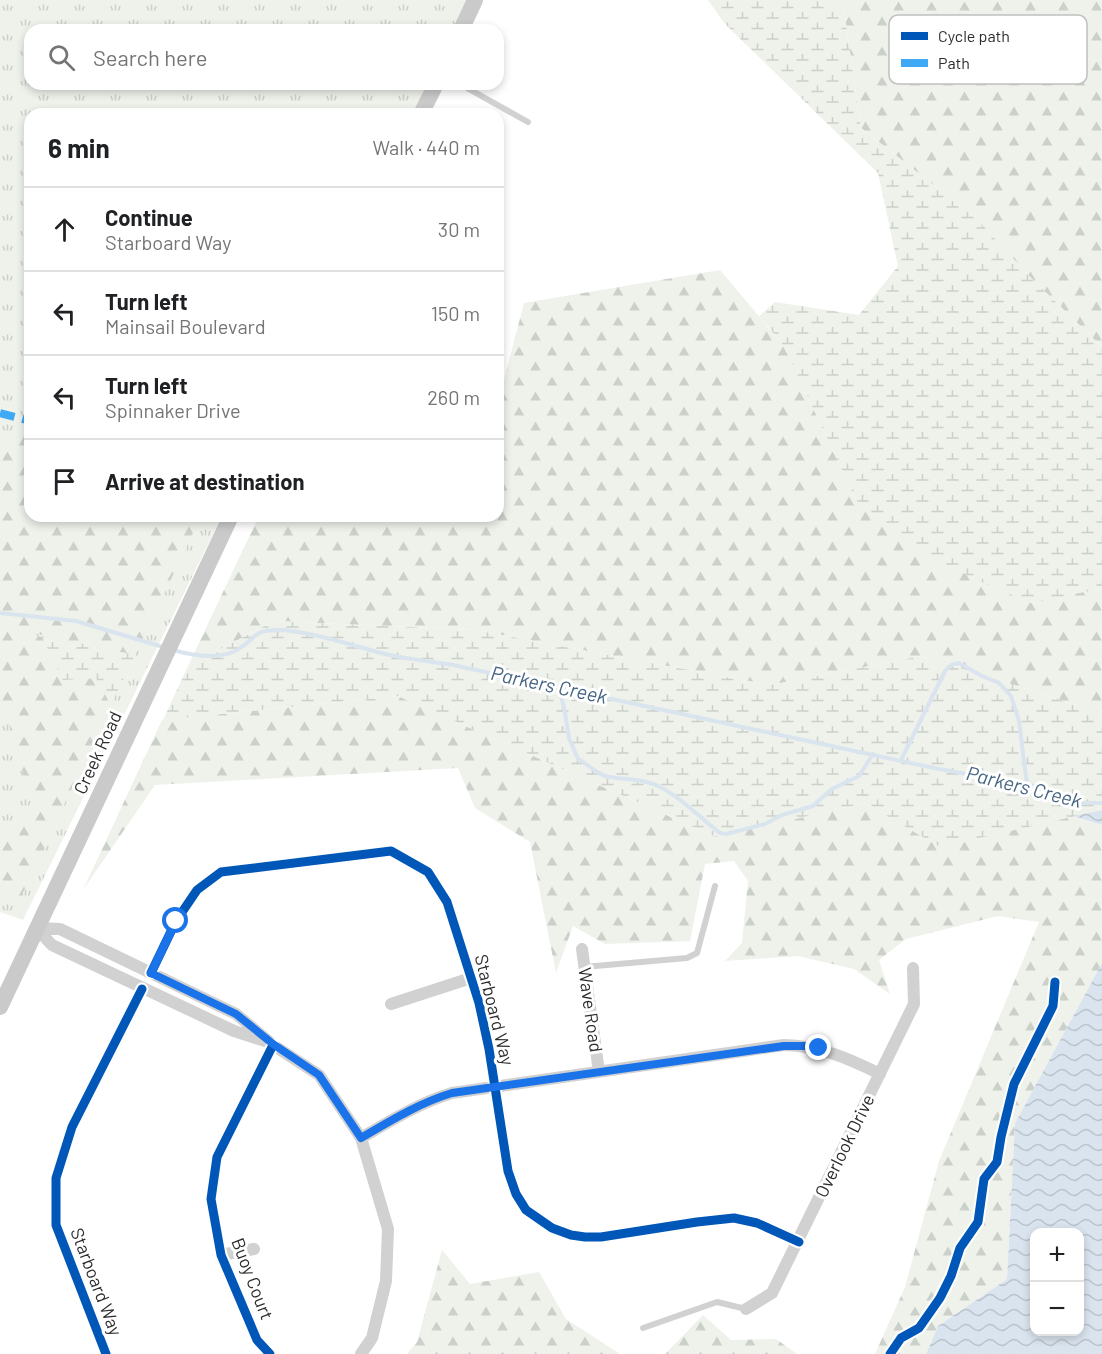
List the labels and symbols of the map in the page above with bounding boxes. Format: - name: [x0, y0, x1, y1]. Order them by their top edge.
- legend: [889, 15, 1087, 84]
- text: Cycle path: [938, 26, 1010, 45]
- text: Path: [938, 53, 970, 72]
- water label: Parkers Creek: [489, 660, 610, 708]
- street label: Creek Road: [68, 708, 126, 798]
- water label: Parkers Creek: [964, 760, 1085, 812]
- route start: [162, 907, 188, 933]
- street label: Starboard Way: [471, 952, 519, 1068]
- street label: Wave Road: [574, 966, 608, 1054]
- route end: [805, 1034, 831, 1060]
- street label: Overlook Drive: [810, 1090, 879, 1201]
- street label: Starboard Way: [66, 1225, 128, 1339]
- street label: Buoy Court: [227, 1235, 279, 1323]

